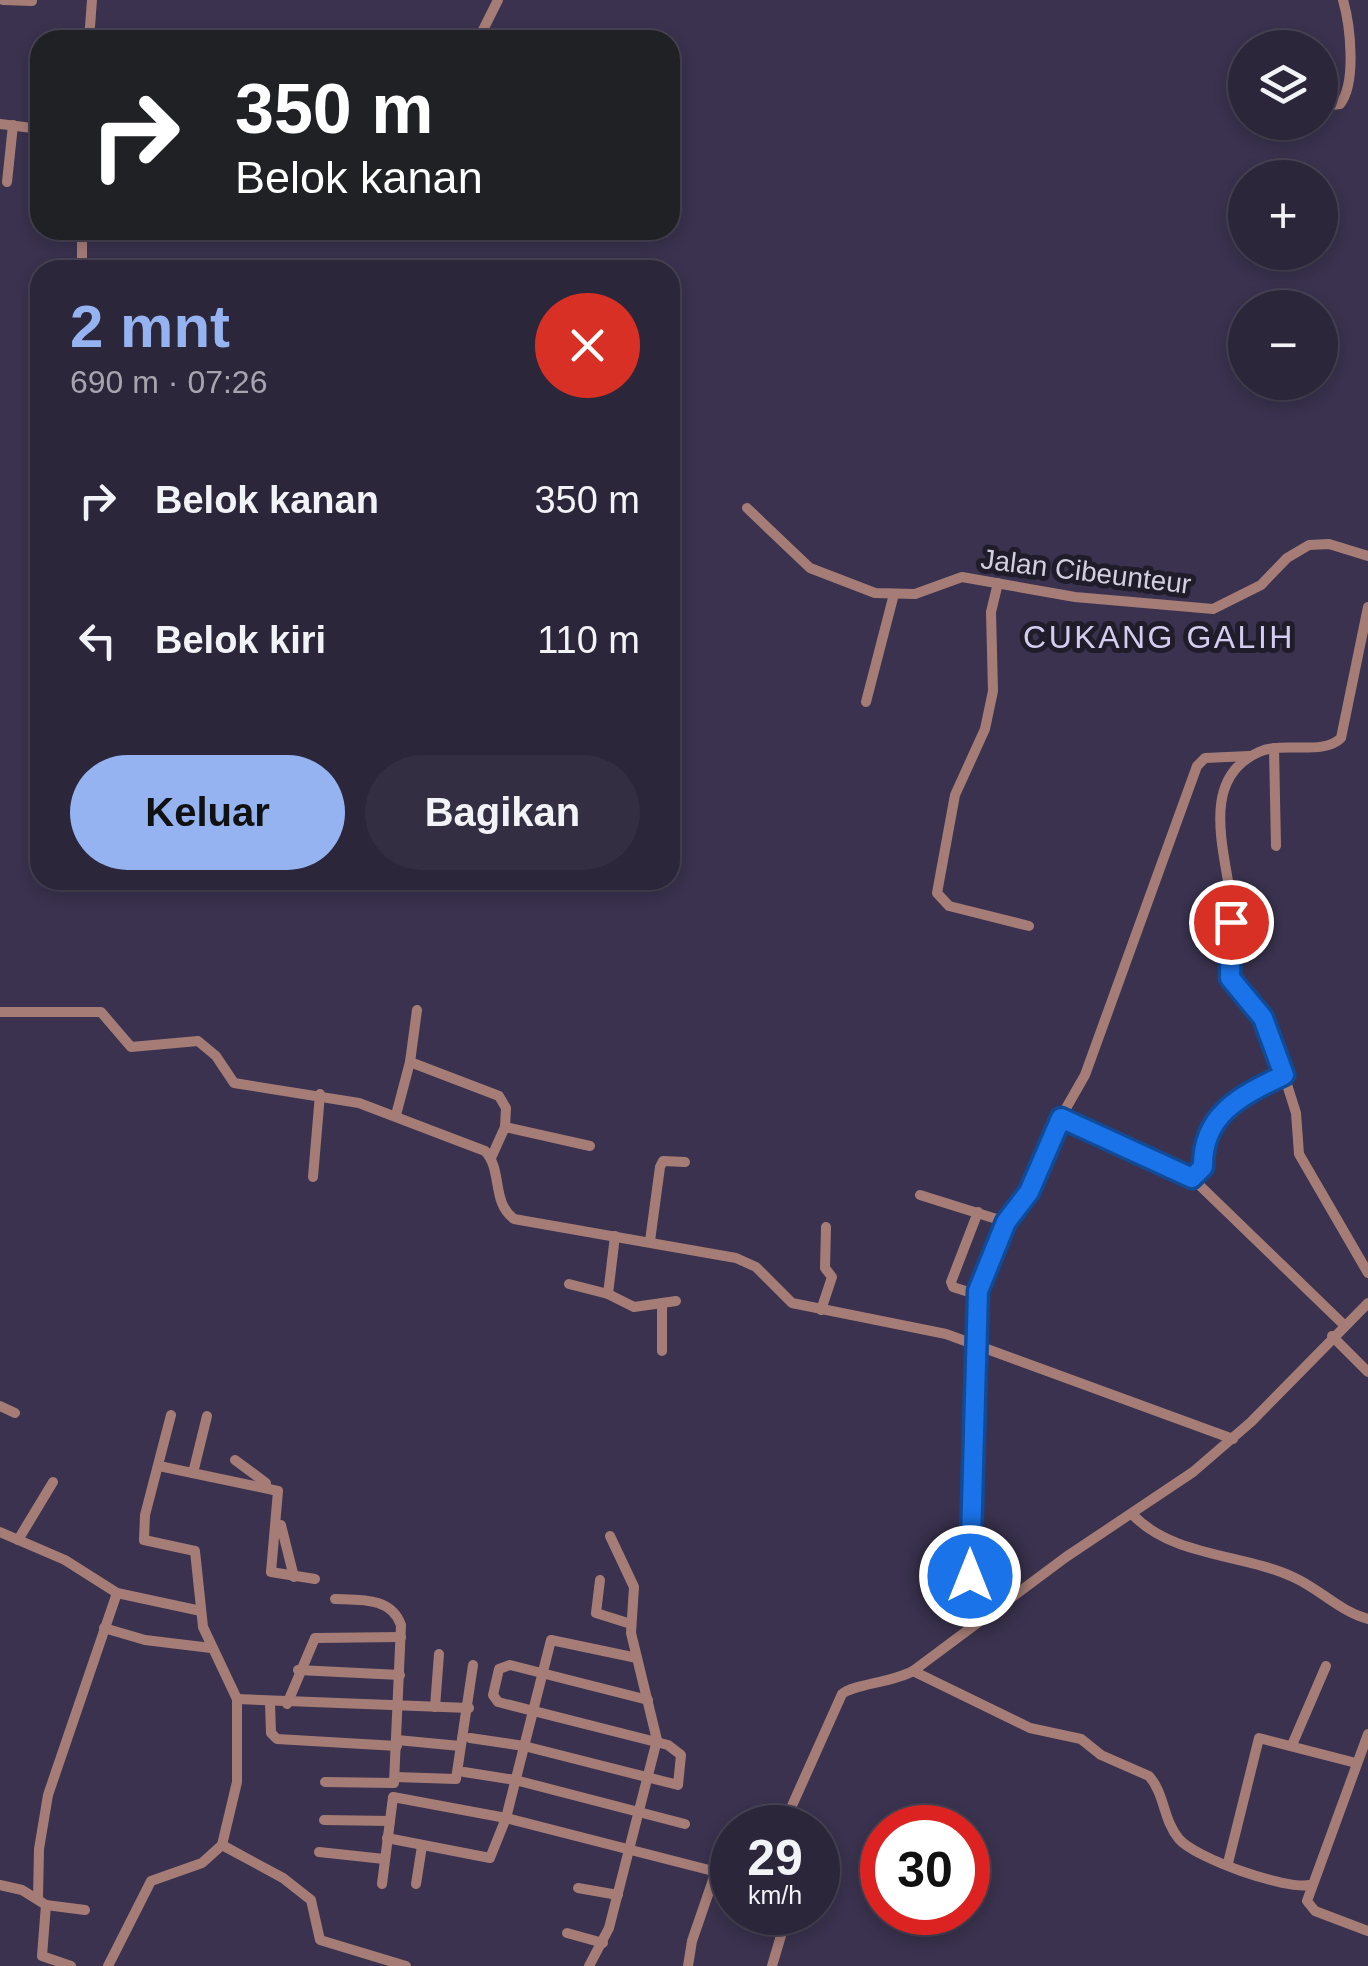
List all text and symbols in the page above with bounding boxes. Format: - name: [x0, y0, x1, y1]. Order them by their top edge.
- map controls: [1228, 30, 1338, 400]
- button: layers: [1228, 30, 1338, 140]
- icon: right: [70, 70, 200, 200]
- text: 350 m: [235, 70, 433, 148]
- text: Belok kanan: [235, 152, 483, 203]
- button: +: [1228, 160, 1338, 270]
- button: −: [1228, 290, 1338, 400]
- text: 2 mnt: [70, 293, 230, 360]
- button: close: [535, 293, 640, 398]
- text: 690 m · 07:26: [70, 364, 267, 400]
- icon: right: [70, 473, 125, 528]
- text: Belok kanan: [155, 479, 379, 521]
- text: 350 m: [534, 479, 640, 521]
- street label: Jalan Cibeunteur: [979, 543, 1193, 600]
- icon: left: [70, 613, 125, 668]
- text: Belok kiri: [155, 619, 326, 661]
- text: 110 m: [537, 619, 640, 661]
- district label: CUKANG GALIH: [1023, 619, 1295, 655]
- button: Keluar: [70, 755, 345, 870]
- button: Bagikan: [365, 755, 640, 870]
- pin: [1189, 880, 1274, 965]
- icon: arrive: [1204, 895, 1259, 950]
- position arrow: [918, 1524, 1022, 1628]
- speed limit sign: 30: [860, 1805, 990, 1935]
- text: 29: [747, 1830, 803, 1886]
- text: km/h: [748, 1881, 802, 1909]

